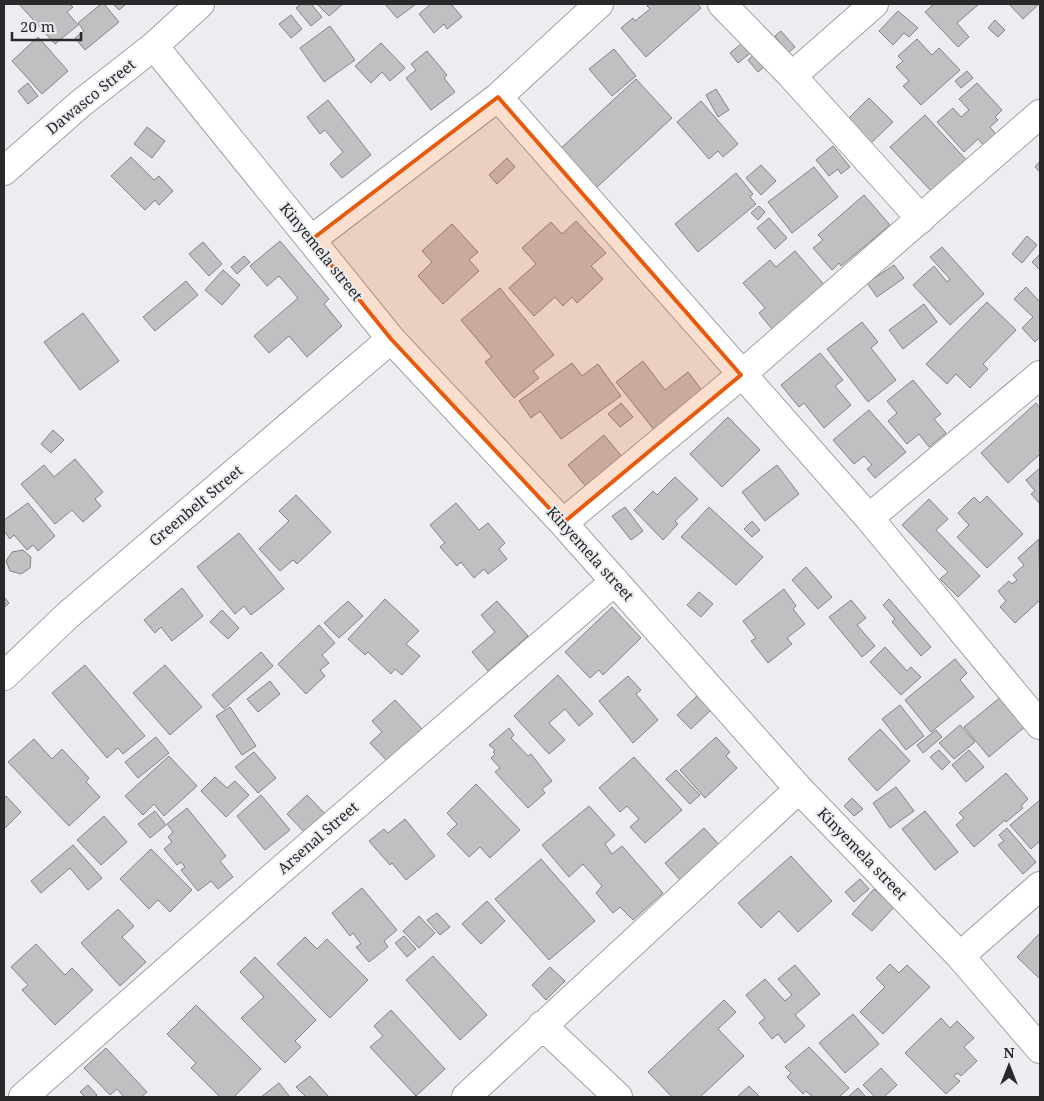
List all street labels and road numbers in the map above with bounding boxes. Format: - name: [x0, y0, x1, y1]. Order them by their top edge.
- street label: Dawasco Street: [42, 54, 139, 138]
- street label: Kinyemela street: [276, 198, 368, 305]
- street label: Greenbelt Street: [144, 460, 246, 550]
- street label: Kinyemela street: [543, 502, 639, 605]
- street label: Arsenal Street: [273, 797, 362, 878]
- street label: Kinyemela street: [814, 803, 912, 904]

